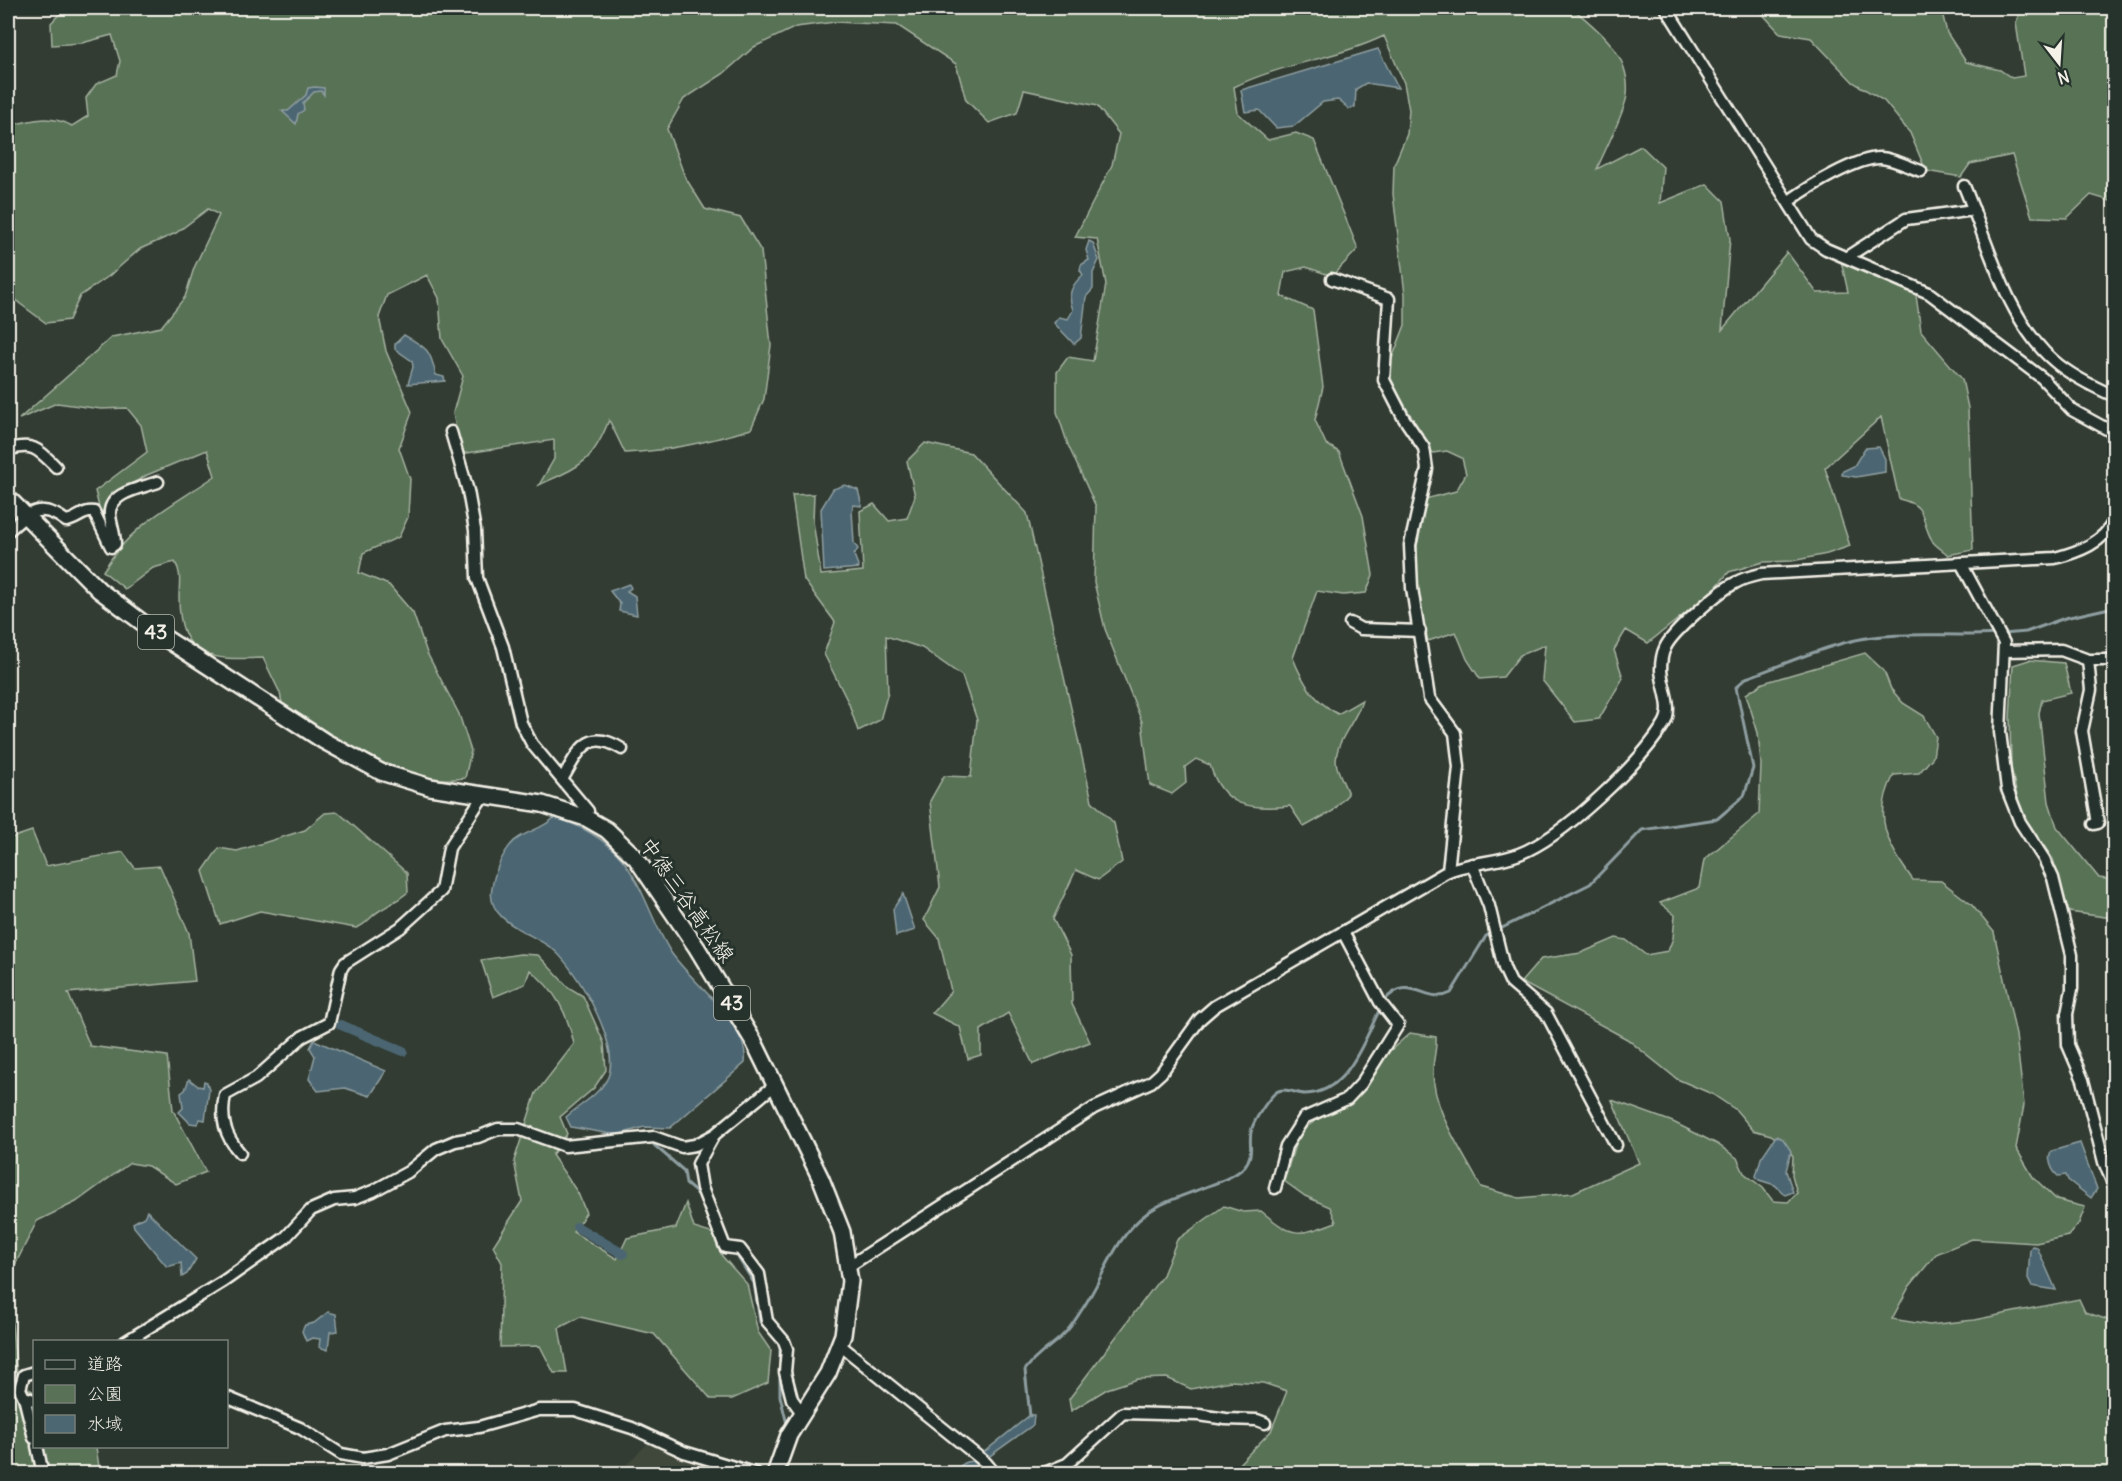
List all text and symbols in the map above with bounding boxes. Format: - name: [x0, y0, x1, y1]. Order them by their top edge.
- north arrow: [2029, 33, 2089, 93]
- text: N: [2055, 66, 2072, 89]
- road number: 43: [138, 615, 174, 649]
- street label: 中徳三谷高松線: [634, 832, 741, 968]
- road number: 43: [714, 986, 750, 1020]
- legend: [33, 1340, 228, 1448]
- text: 道路: [87, 1352, 123, 1375]
- text: 公園: [87, 1382, 123, 1405]
- text: 水域: [87, 1412, 123, 1435]

